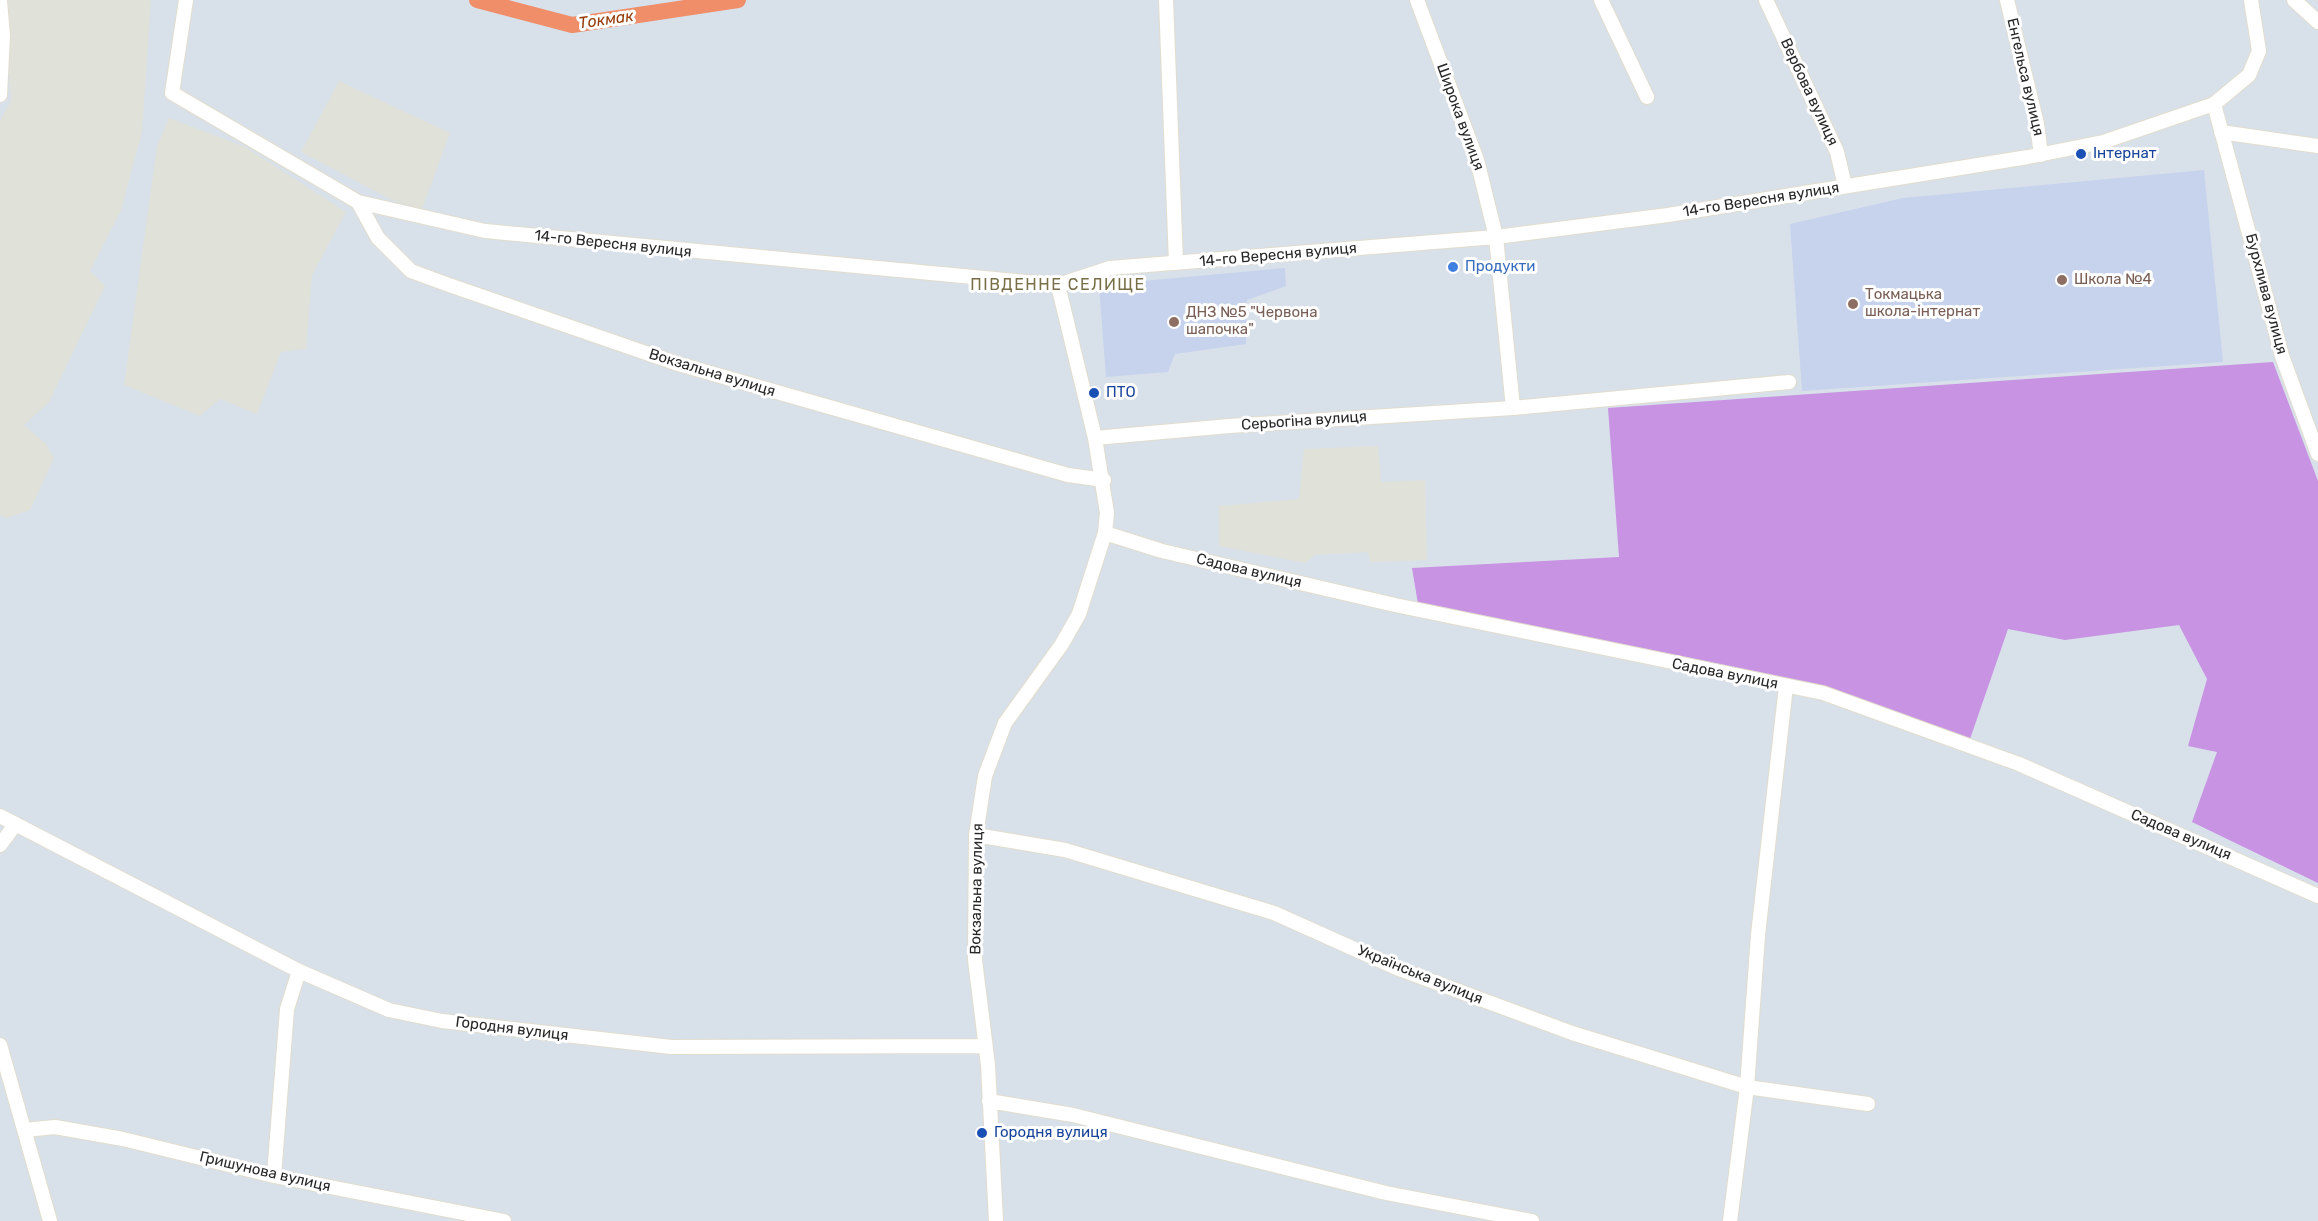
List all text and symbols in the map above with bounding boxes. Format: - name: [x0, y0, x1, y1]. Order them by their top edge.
- water label: Токмак: [577, 7, 635, 33]
- street label: Енгельса вулиця: [2003, 16, 2047, 138]
- street label: Вербова вулиця: [1776, 35, 1842, 149]
- street label: Широка вулиця: [1432, 61, 1488, 173]
- place label: Інтернат: [2093, 145, 2156, 163]
- marker: Інтернат: [2074, 147, 2088, 161]
- street label: 14-го Вересня вулиця: [1682, 179, 1840, 221]
- street label: 14-го Вересня вулиця: [533, 227, 693, 261]
- street label: Бурхлива вулиця: [2241, 232, 2291, 356]
- street label: 14-го Вересня вулиця: [1198, 239, 1358, 271]
- place label: Продукти: [1465, 258, 1535, 276]
- marker: Продукти: [1446, 260, 1460, 274]
- place label: Школа №4: [2074, 271, 2152, 289]
- marker: Школа №4: [2055, 273, 2069, 287]
- district label: ПІВДЕННЕ СЕЛИЩЕ: [970, 275, 1146, 295]
- place label: Токмацька школа-інтернат: [1865, 286, 1980, 321]
- marker: Токмацька школа-інтернат: [1846, 297, 1860, 311]
- place label: ДНЗ №5 "Червона шапочка": [1186, 304, 1317, 339]
- marker: ДНЗ №5 "Червона шапочка": [1167, 315, 1181, 329]
- street label: Вокзальна вулиця: [647, 345, 777, 401]
- place label: ПТО: [1106, 384, 1136, 402]
- marker: ПТО: [1087, 386, 1101, 400]
- street label: Серьогіна вулиця: [1240, 408, 1368, 434]
- street label: Садова вулиця: [1195, 550, 1303, 592]
- street label: Садова вулиця: [1670, 655, 1780, 693]
- street label: Садова вулиця: [2128, 806, 2234, 864]
- street label: Вокзальна вулиця: [967, 823, 987, 955]
- street label: Українська вулиця: [1355, 942, 1485, 1008]
- street label: Городня вулиця: [455, 1013, 569, 1045]
- place label: Городня вулиця: [994, 1124, 1108, 1142]
- marker: Городня вулиця: [975, 1126, 989, 1140]
- street label: Гришунова вулиця: [198, 1148, 332, 1196]

